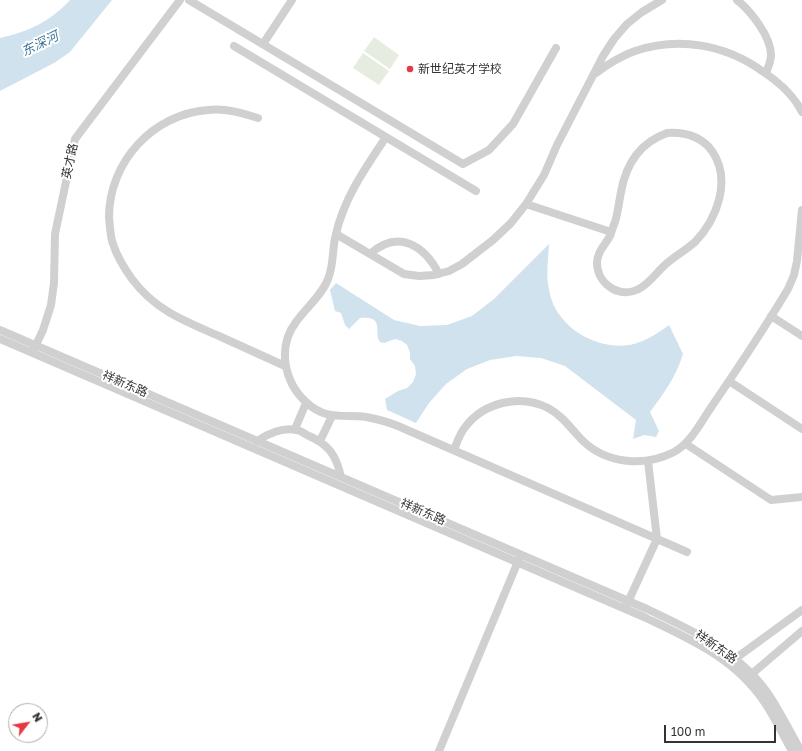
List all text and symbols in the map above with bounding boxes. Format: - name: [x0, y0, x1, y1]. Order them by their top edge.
- water label: 东深河: [19, 28, 61, 60]
- place label: 新世纪英才学校: [418, 62, 502, 76]
- marker: 新世纪英才学校: [405, 64, 415, 74]
- street label: 英才路: [59, 142, 81, 180]
- street label: 祥新东路: [100, 368, 150, 400]
- street label: 祥新东路: [398, 496, 448, 528]
- street label: 祥新东路: [692, 627, 740, 667]
- north arrow: [8, 703, 48, 743]
- text: N: [30, 710, 46, 724]
- scale bar: [666, 717, 778, 743]
- text: 100 m: [671, 724, 705, 739]

